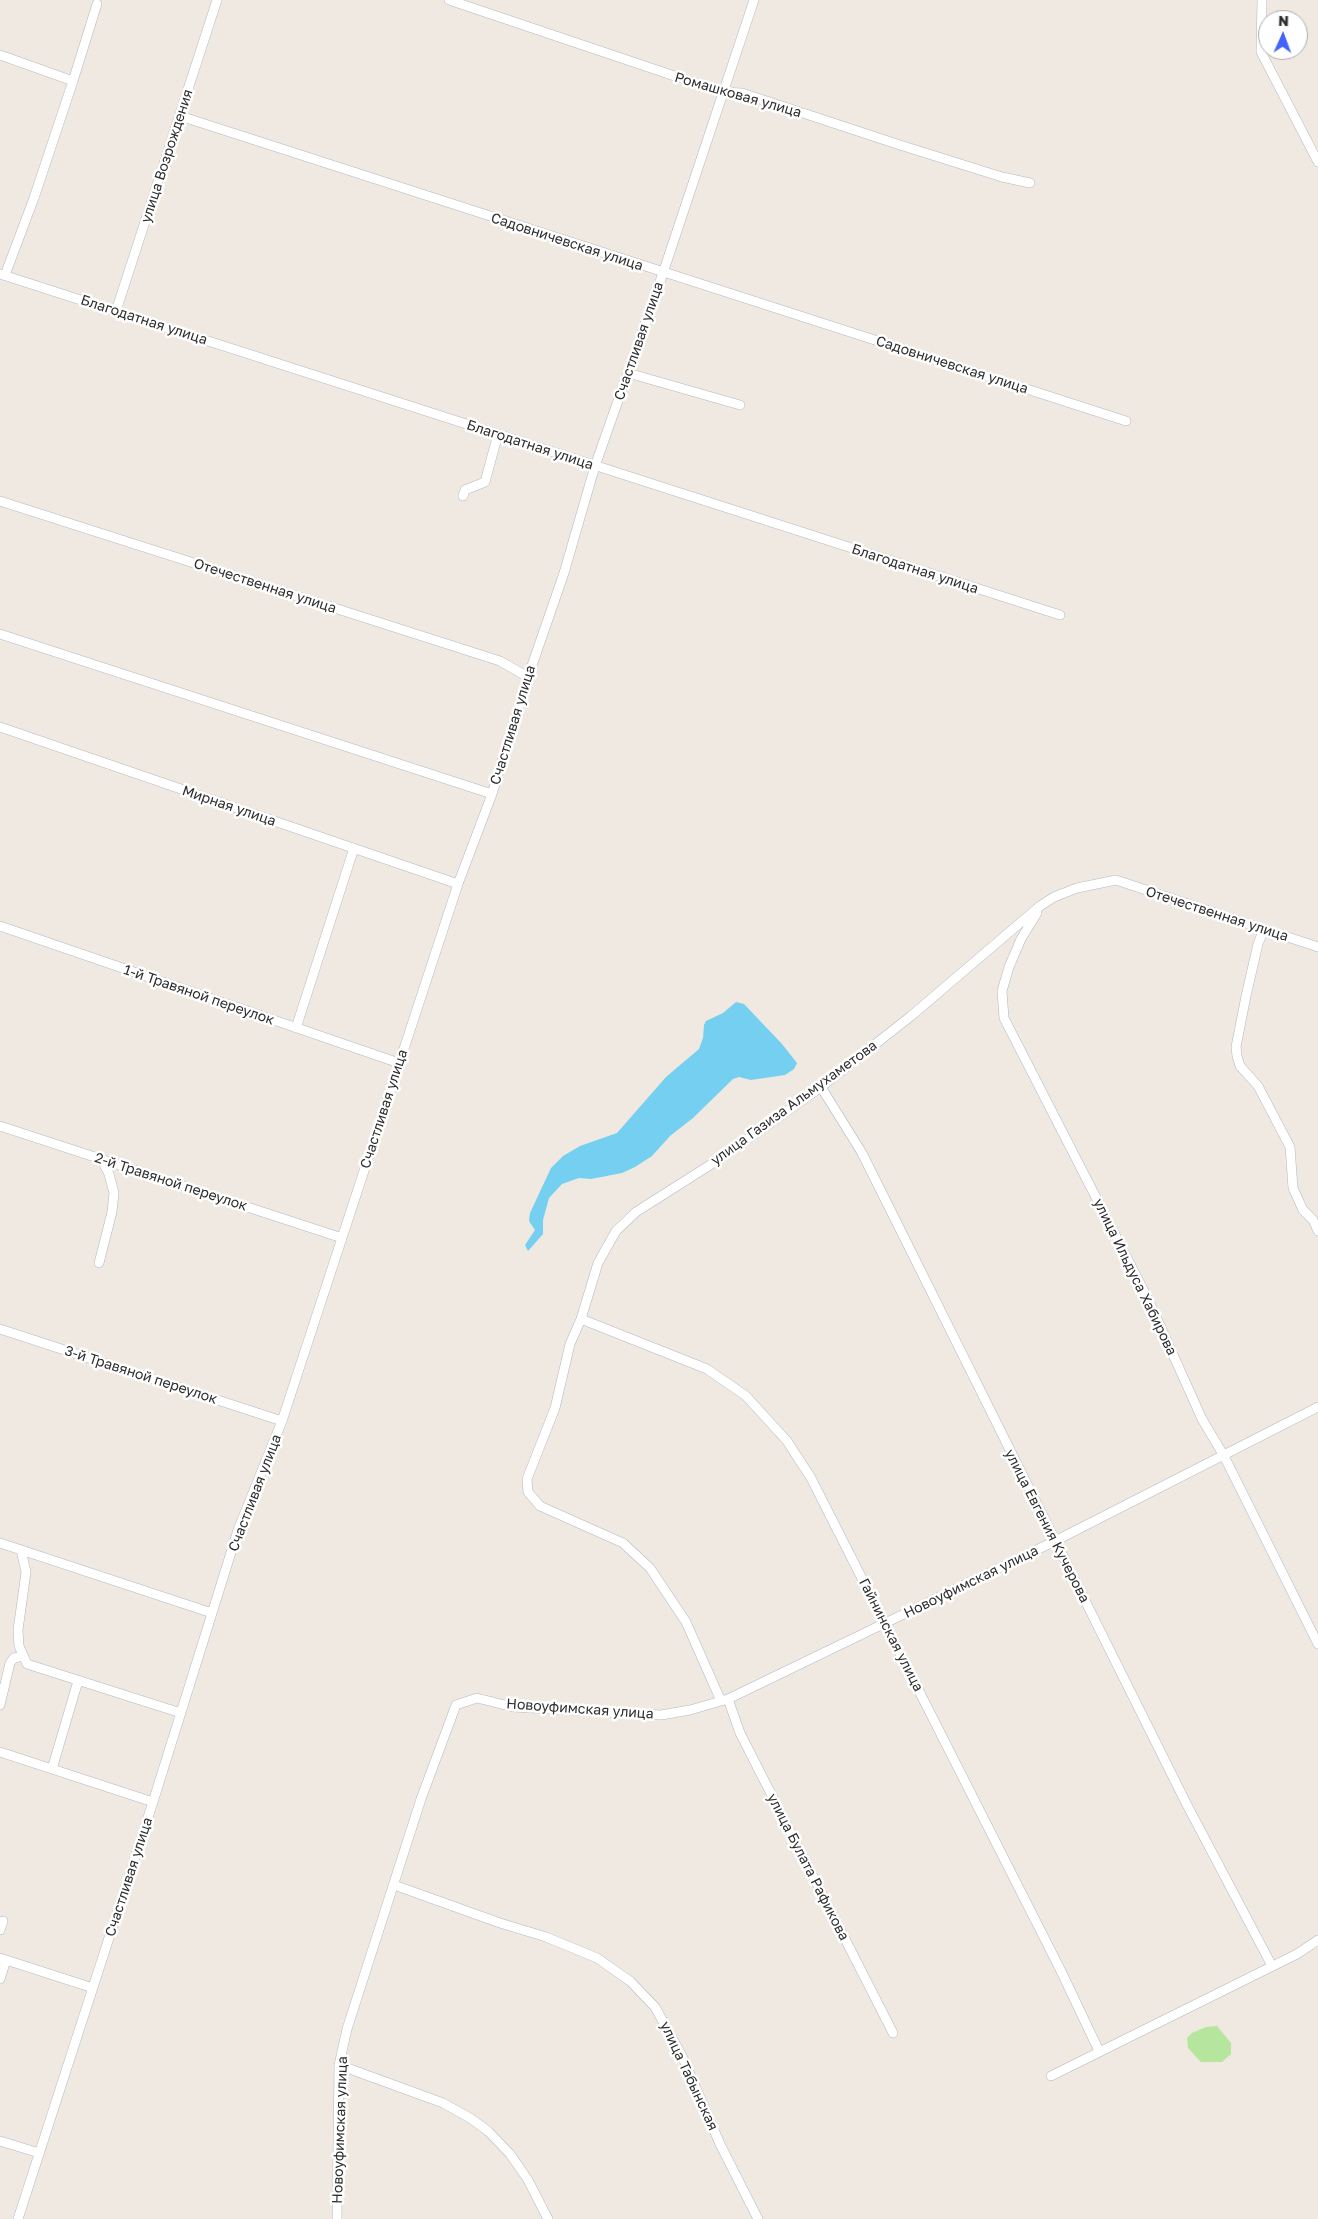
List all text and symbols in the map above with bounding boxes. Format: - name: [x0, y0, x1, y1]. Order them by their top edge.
- north arrow: [1258, 10, 1308, 60]
- text: N: [1278, 12, 1289, 29]
- street label: Ромашковая улица: [673, 69, 803, 121]
- street label: улица Возрождения: [137, 87, 197, 225]
- street label: Садовничевская улица: [489, 209, 645, 275]
- street label: Счастливая улица: [611, 280, 667, 402]
- street label: Благодатная улица: [79, 292, 209, 348]
- street label: Садовничевская улица: [874, 332, 1030, 398]
- street label: Благодатная улица: [465, 417, 595, 473]
- street label: Благодатная улица: [850, 541, 980, 597]
- street label: Отечественная улица: [192, 555, 338, 617]
- street label: Счастливая улица: [487, 663, 539, 787]
- street label: Мирная улица: [180, 782, 278, 830]
- street label: Отечественная улица: [1144, 883, 1290, 945]
- street label: 1-й Травяной переулок: [122, 961, 276, 1029]
- street label: улица Газиза Альмухаметова: [708, 1037, 880, 1169]
- street label: Счастливая улица: [357, 1047, 411, 1171]
- street label: 2-й Травяной переулок: [93, 1149, 249, 1215]
- street label: улица Ильдуса Хабирова: [1090, 1196, 1180, 1358]
- street label: 3-й Травяной переулок: [63, 1342, 219, 1408]
- street label: Счастливая улица: [225, 1432, 285, 1554]
- street label: улица Евгения Кучерова: [1001, 1447, 1093, 1605]
- street label: Новоуфимская улица: [901, 1542, 1041, 1622]
- street label: Гайнинская улица: [855, 1576, 927, 1694]
- street label: Новоуфимская улица: [506, 1695, 654, 1723]
- street label: улица Булата Рафикова: [764, 1791, 852, 1943]
- street label: Счастливая улица: [102, 1815, 156, 1939]
- street label: улица Табынская: [656, 2019, 722, 2133]
- street label: Новоуфимская улица: [329, 2056, 351, 2204]

